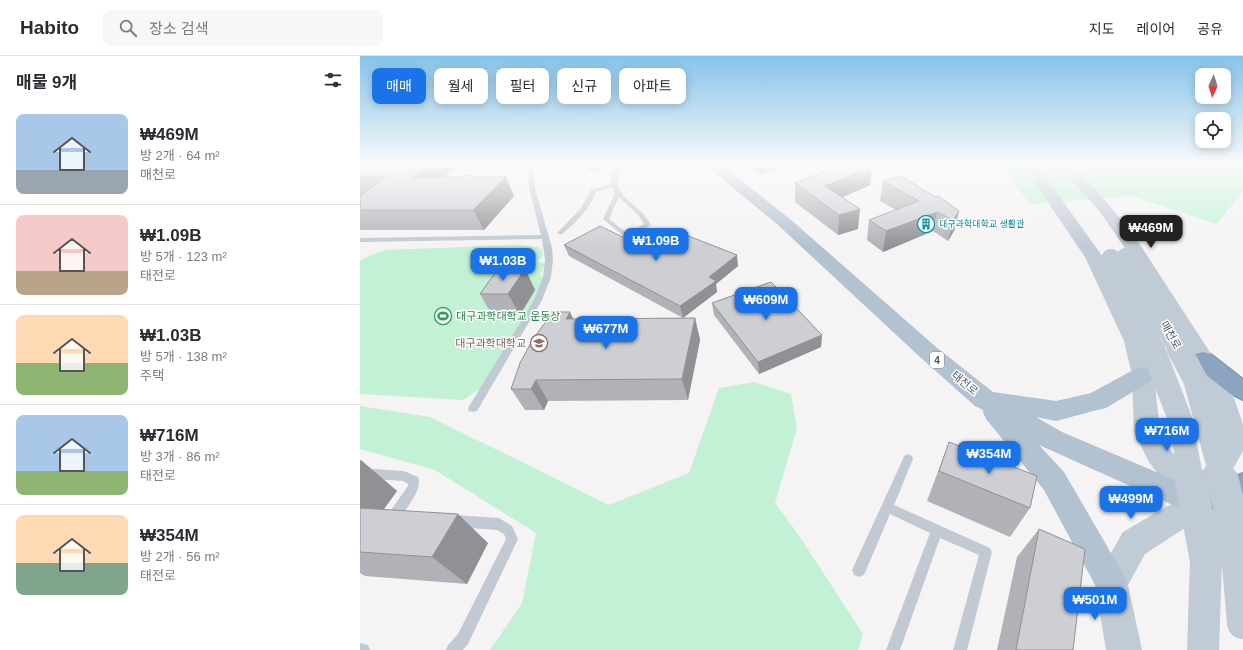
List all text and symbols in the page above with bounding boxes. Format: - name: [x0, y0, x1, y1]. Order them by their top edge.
- search box: [103, 10, 383, 46]
- text: Habito: [20, 17, 79, 38]
- icon: search: [117, 17, 139, 39]
- text: 장소 검색: [149, 20, 208, 37]
- text: 지도: [1089, 21, 1115, 37]
- text: 레이어: [1137, 21, 1175, 37]
- text: 공유: [1197, 21, 1223, 37]
- chip: 매매: [372, 68, 426, 104]
- chip: 월세: [434, 68, 488, 104]
- chip: 필터: [496, 68, 549, 104]
- chip: 신규: [557, 68, 611, 104]
- chip: 아파트: [619, 68, 686, 104]
- north arrow: [1195, 68, 1231, 104]
- map controls: [1195, 68, 1231, 148]
- icon: filters: [322, 69, 344, 91]
- text: 매물 9개: [16, 73, 77, 92]
- button: locate: [1195, 112, 1231, 148]
- text: ₩469M: [140, 125, 199, 144]
- icon: home: [48, 130, 96, 178]
- text: 방 2개 · 64 m²: [140, 148, 220, 163]
- text: 매천로: [140, 167, 176, 182]
- building icon: 대구과학대학교 생활관: [916, 214, 936, 234]
- pin: ₩469M: [1123, 215, 1179, 249]
- place label: 대구과학대학교 생활관: [939, 218, 1025, 229]
- text: ₩469M: [1129, 220, 1173, 235]
- text: ₩1.09B: [140, 226, 201, 245]
- pin: ₩1.09B: [623, 228, 689, 262]
- icon: home: [48, 231, 96, 279]
- text: ₩1.09B: [633, 233, 679, 248]
- pin: ₩1.03B: [470, 248, 536, 282]
- text: 방 5개 · 123 m²: [140, 249, 227, 264]
- text: ₩1.03B: [480, 253, 526, 268]
- text: 태전로: [140, 268, 176, 283]
- pin: ₩609M: [738, 287, 794, 321]
- text: ₩609M: [744, 292, 788, 307]
- sports icon: 대구과학대학교 운동장: [433, 306, 453, 326]
- place label: 대구과학대학교 운동장: [456, 310, 560, 322]
- pin: ₩677M: [578, 316, 634, 350]
- street label: 매천로: [1158, 319, 1184, 351]
- text: ₩677M: [584, 321, 628, 336]
- text: ₩1.03B: [140, 326, 201, 345]
- icon: home: [48, 331, 96, 379]
- school or university icon: 대구과학대학교: [529, 333, 549, 353]
- place label: 대구과학대학교: [455, 337, 526, 349]
- text: 방 5개 · 138 m²: [140, 349, 227, 364]
- road number: 4: [930, 352, 944, 368]
- text: 주택: [140, 368, 164, 383]
- street label: 태전로: [950, 369, 980, 397]
- pin: ₩716M: [1139, 418, 1195, 452]
- text: ₩716M: [1145, 423, 1189, 438]
- text: ₩716M: [140, 426, 199, 445]
- icon: home: [48, 431, 96, 479]
- pin: ₩354M: [961, 441, 1017, 475]
- text: ₩354M: [967, 446, 1011, 461]
- text: 방 3개 · 86 m²: [140, 449, 220, 464]
- text: 태전로: [140, 468, 176, 483]
- pin: ₩499M: [1103, 486, 1159, 520]
- text: ₩499M: [1109, 491, 1153, 506]
- text: ₩354M: [140, 526, 199, 545]
- icon: home: [48, 531, 96, 579]
- text: 방 2개 · 56 m²: [140, 549, 220, 564]
- text: 태전로: [140, 568, 176, 583]
- pin: ₩501M: [1067, 587, 1123, 621]
- text: ₩501M: [1073, 592, 1117, 607]

